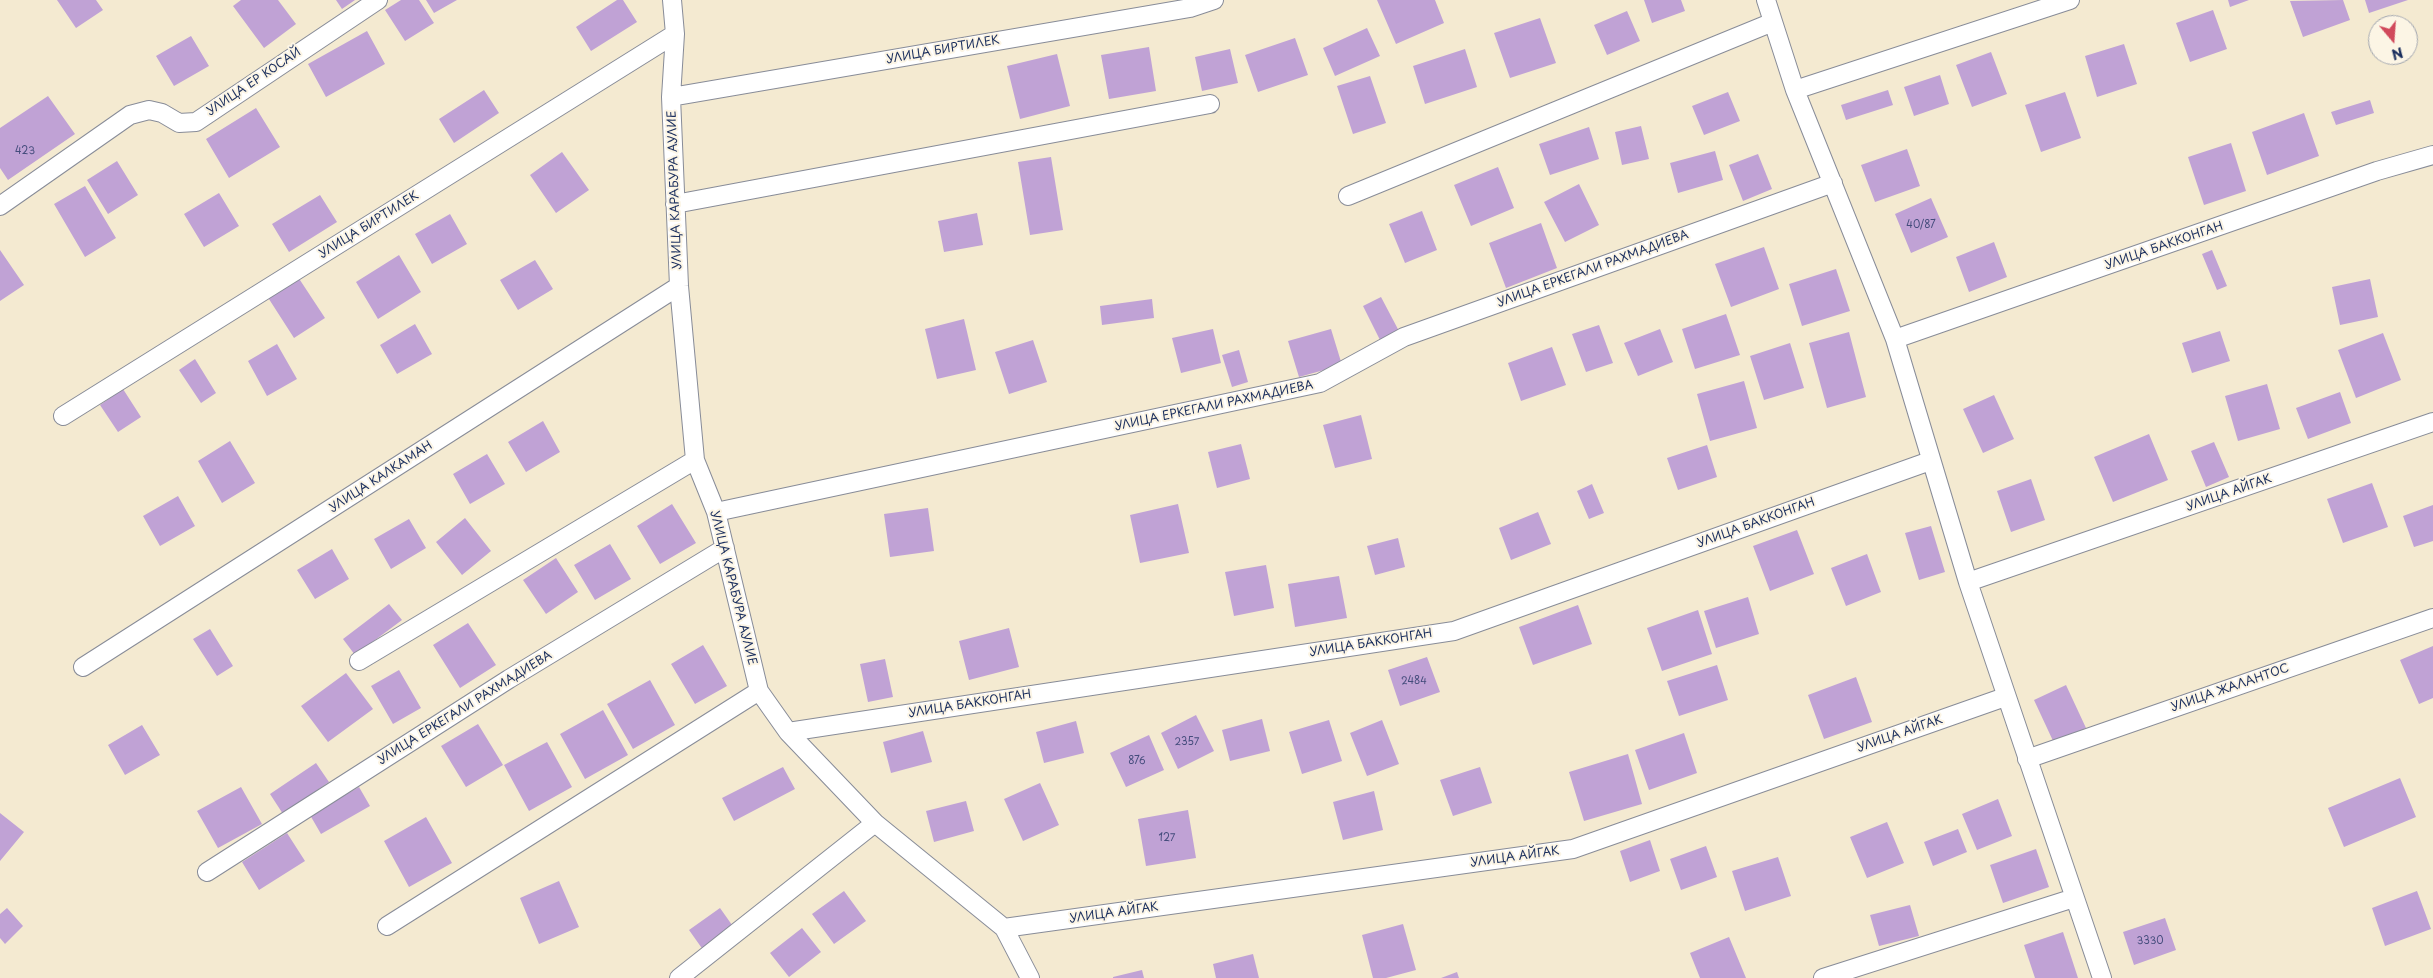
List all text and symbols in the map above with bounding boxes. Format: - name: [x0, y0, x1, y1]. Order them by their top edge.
- north arrow: [2368, 15, 2418, 65]
- street label: УЛИЦА БИРТИЛЕК: [885, 33, 1001, 67]
- text: N: [2389, 42, 2406, 65]
- street label: УЛИЦА ЕР КОСАЙ: [204, 45, 304, 119]
- street label: УЛИЦА КАРАБУРА АУЛИЕ: [665, 110, 685, 270]
- house number: 423: [15, 145, 35, 157]
- street label: УЛИЦА БИРТИЛЕК: [317, 188, 421, 262]
- house number: 40/87: [1906, 219, 1936, 231]
- street label: УЛИЦА БАККОНГАН: [2103, 219, 2225, 273]
- street label: УЛИЦА ЕРКЕГАЛИ РАХМАДИЕВА: [1495, 228, 1691, 310]
- street label: УЛИЦА ЕРКЕГАЛИ РАХМАДИЕВА: [1113, 378, 1315, 434]
- street label: УЛИЦА КАЛКАМАН: [327, 438, 435, 516]
- street label: УЛИЦА АЙГАК: [2184, 472, 2274, 514]
- street label: УЛИЦА БАККОНГАН: [1695, 495, 1817, 551]
- street label: УЛИЦА КАРАБУРА АУЛИЕ: [707, 509, 759, 667]
- street label: УЛИЦА БАККОНГАН: [1309, 626, 1433, 660]
- street label: УЛИЦА ЕРКЕГАЛИ РАХМАДИЕВА: [375, 648, 555, 768]
- street label: УЛИЦА ЖАЛАНТОС: [2169, 661, 2291, 715]
- house number: 2484: [1401, 675, 1427, 687]
- street label: УЛИЦА БАККОНГАН: [908, 687, 1032, 721]
- street label: УЛИЦА АЙГАК: [1855, 713, 1945, 755]
- house number: 2357: [1175, 736, 1199, 748]
- house number: 876: [1128, 755, 1146, 767]
- house number: 127: [1159, 832, 1175, 844]
- street label: УЛИЦА АЙГАК: [1470, 844, 1560, 870]
- street label: УЛИЦА АЙГАК: [1069, 900, 1159, 926]
- house number: 3330: [2136, 935, 2164, 947]

